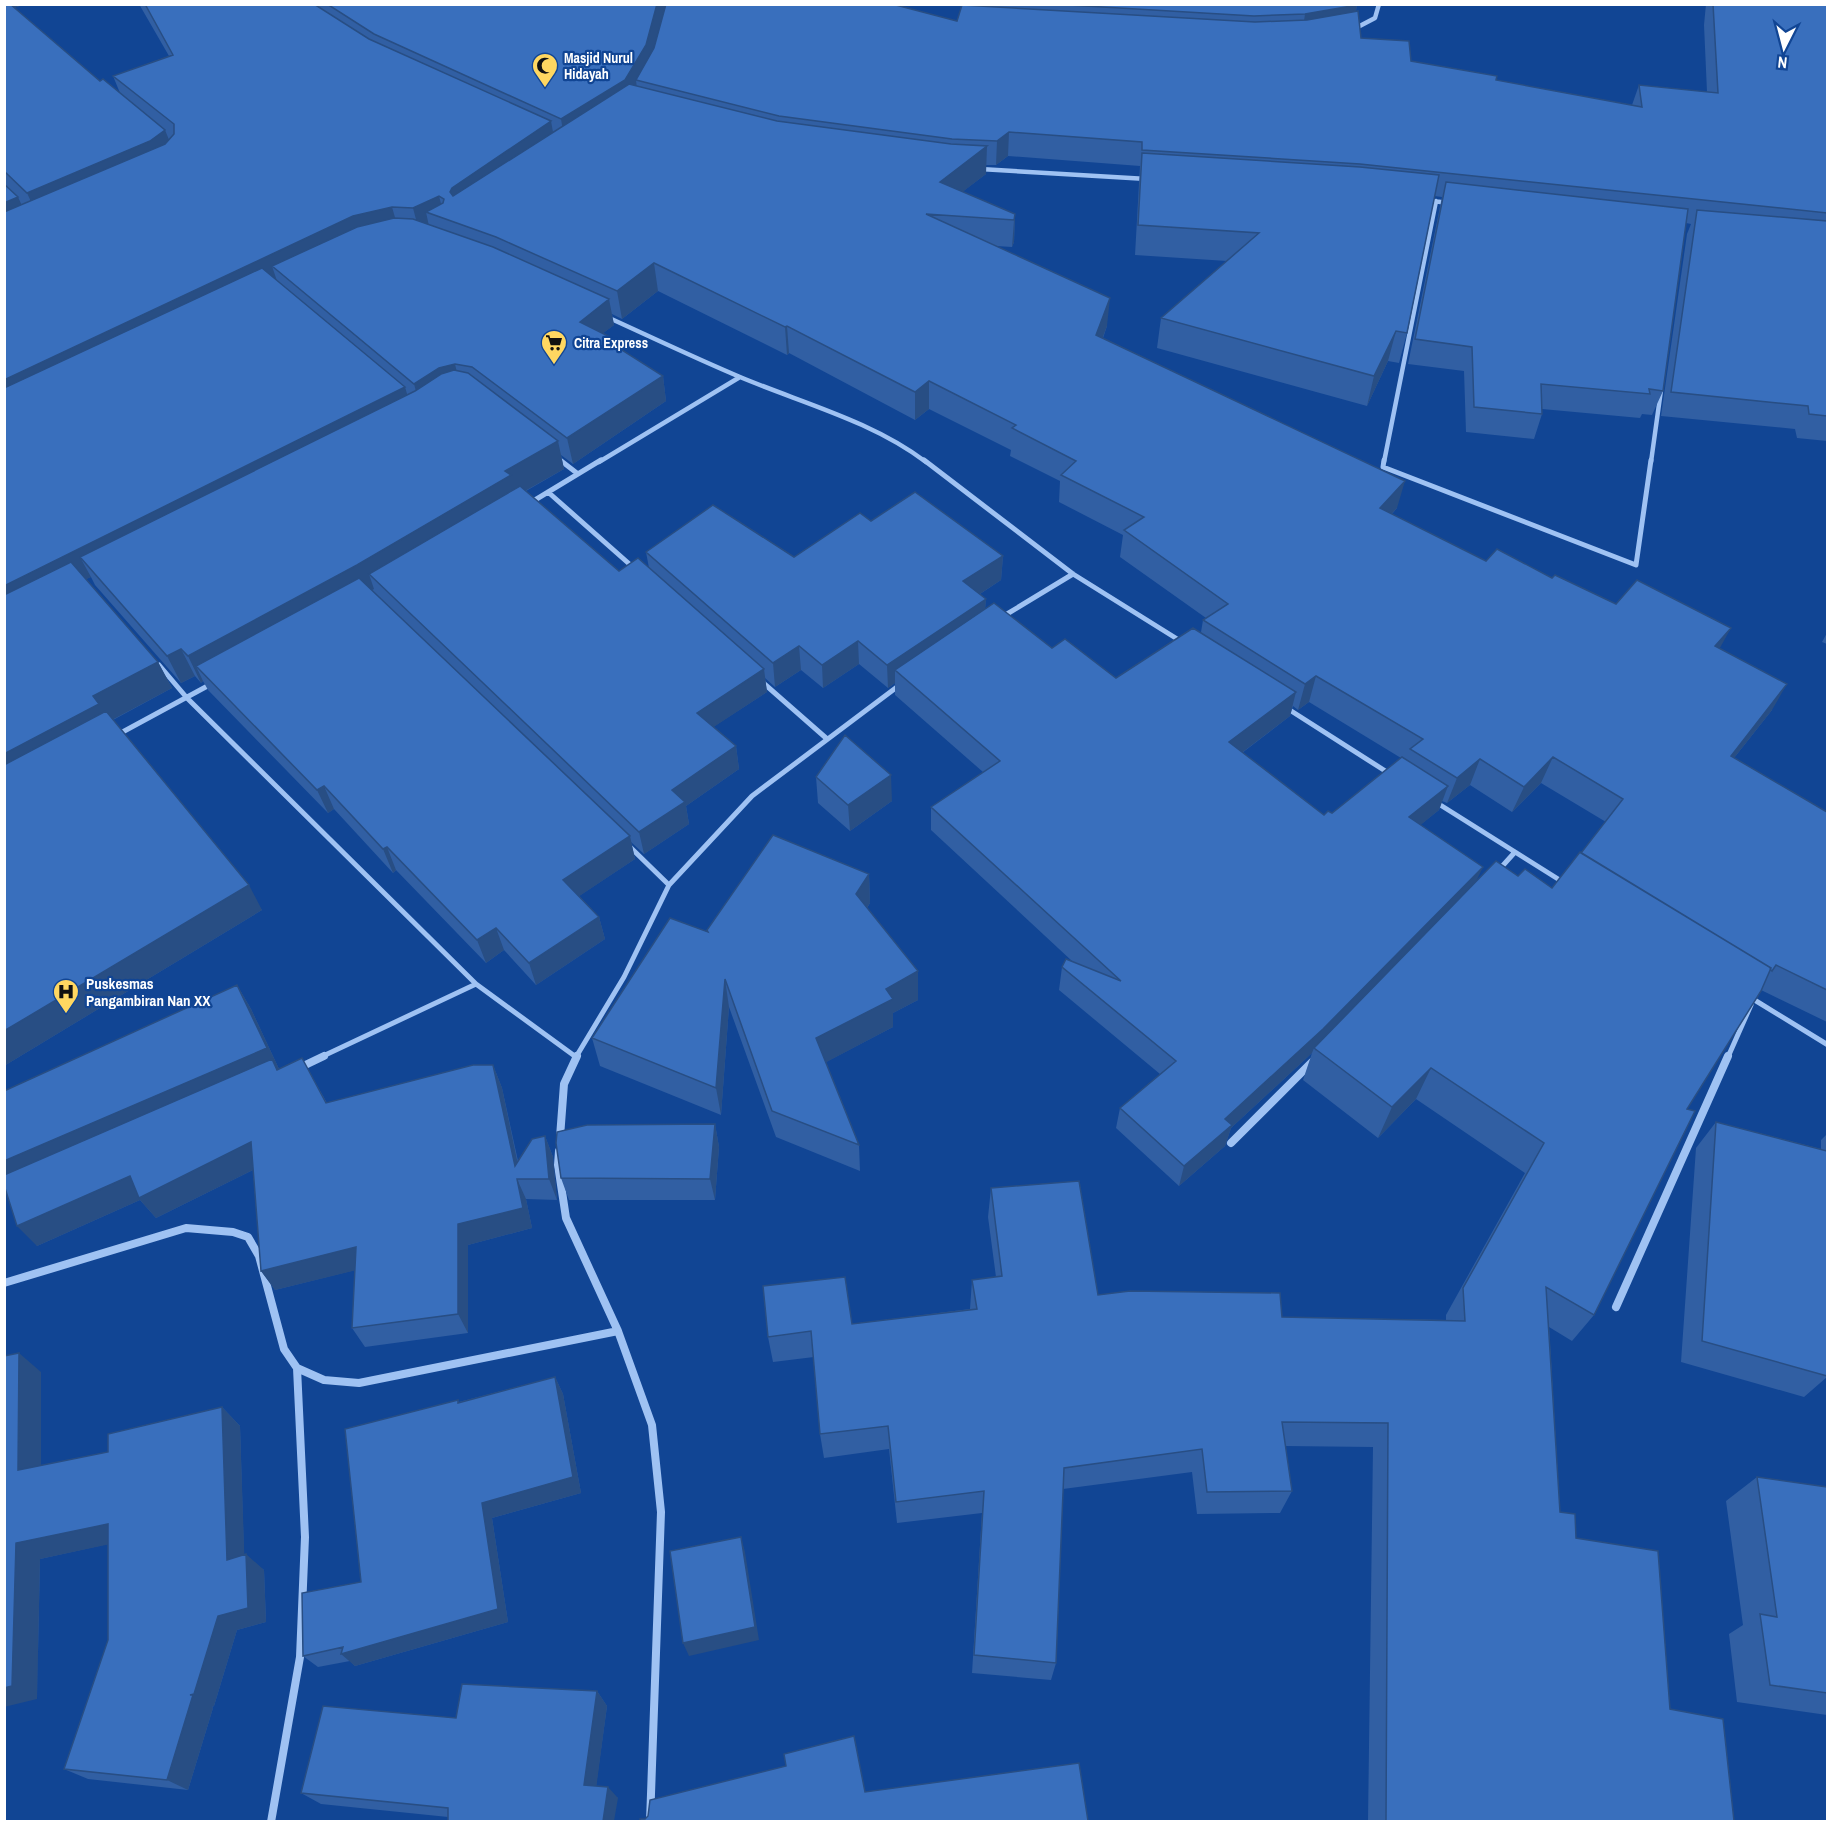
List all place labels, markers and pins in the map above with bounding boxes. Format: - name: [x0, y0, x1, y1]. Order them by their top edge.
- place label: Masjid Nurul Hidayah: [564, 49, 633, 83]
- mosque icon: Masjid Nurul Hidayah: [530, 51, 560, 89]
- supermarket icon: Citra Express: [539, 328, 569, 366]
- place label: Citra Express: [574, 334, 648, 352]
- place label: Puskesmas Pangambiran Nan XX: [86, 973, 211, 1011]
- hospital icon: Puskesmas Pangambiran Nan XX: [51, 977, 81, 1015]

